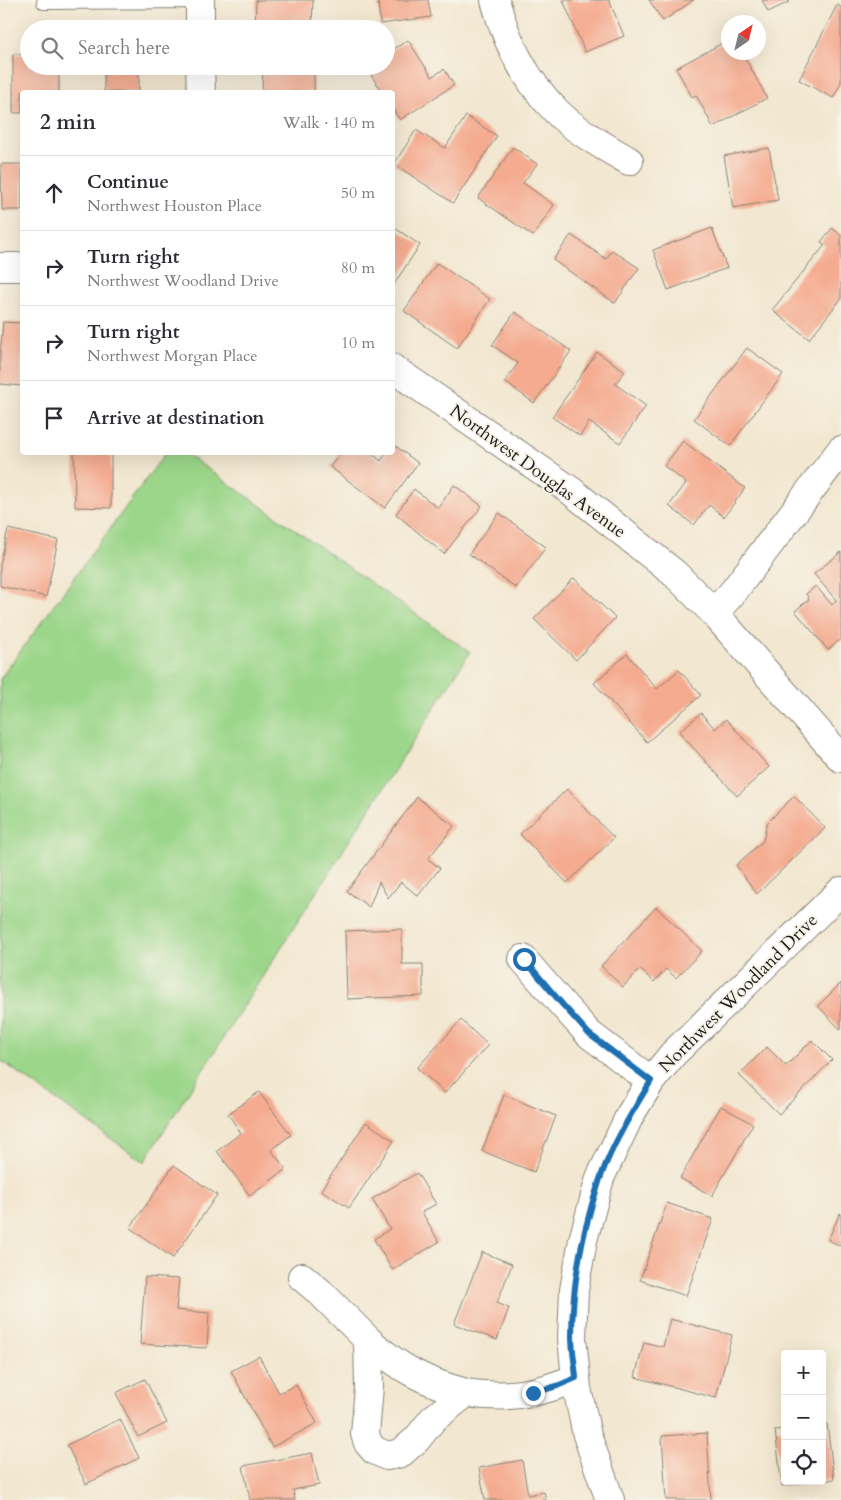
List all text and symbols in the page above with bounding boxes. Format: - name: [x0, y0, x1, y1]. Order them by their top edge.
- north arrow: [721, 15, 766, 60]
- search box: [20, 20, 395, 75]
- icon: search: [38, 34, 66, 62]
- text: Search here: [78, 35, 170, 61]
- text: 2 min: [40, 108, 96, 137]
- text: Walk · 140 m: [283, 112, 375, 134]
- text: Continue: [87, 169, 169, 195]
- icon: ahead: [40, 179, 68, 207]
- text: 50 m: [341, 182, 375, 204]
- text: Northwest Houston Place: [87, 195, 262, 217]
- text: Turn right: [87, 244, 179, 270]
- icon: right: [40, 254, 68, 282]
- text: 80 m: [341, 257, 375, 279]
- text: Northwest Woodland Drive: [87, 270, 279, 292]
- text: Turn right: [87, 319, 179, 345]
- icon: right: [40, 329, 68, 357]
- text: 10 m: [341, 332, 375, 354]
- text: Northwest Morgan Place: [87, 345, 258, 367]
- street label: Northwest Douglas Avenue: [444, 399, 631, 544]
- icon: arrive: [40, 404, 68, 432]
- text: Arrive at destination: [87, 405, 264, 431]
- street label: Northwest Woodland Drive: [653, 908, 823, 1078]
- route start: [513, 948, 536, 971]
- map controls: [781, 1350, 826, 1485]
- button: +: [781, 1350, 826, 1395]
- route end: [522, 1382, 545, 1405]
- button: −: [781, 1395, 826, 1440]
- button: locate: [781, 1440, 826, 1485]

